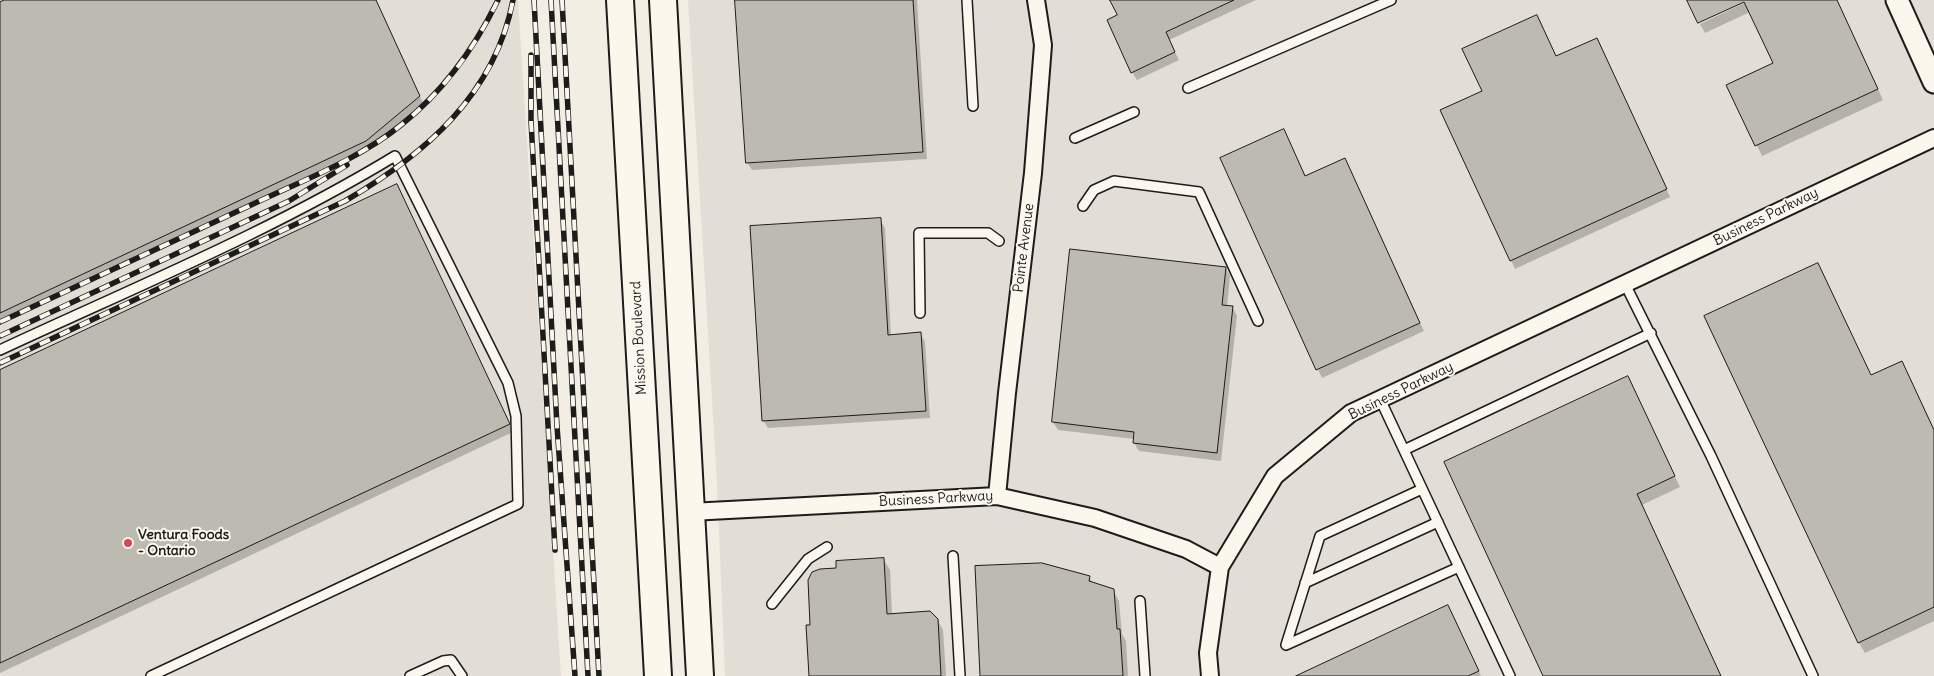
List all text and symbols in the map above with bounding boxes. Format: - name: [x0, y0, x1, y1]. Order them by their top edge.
- street label: Business Parkway: [1711, 184, 1821, 250]
- street label: Pointe Avenue: [1010, 203, 1038, 293]
- street label: Mission Boulevard: [628, 281, 650, 395]
- street label: Business Parkway: [1346, 358, 1456, 424]
- street label: Business Parkway: [878, 488, 994, 510]
- place label: Ventura Foods - Ontario: [138, 527, 229, 560]
- marker: Ventura Foods - Ontario: [122, 537, 134, 549]

